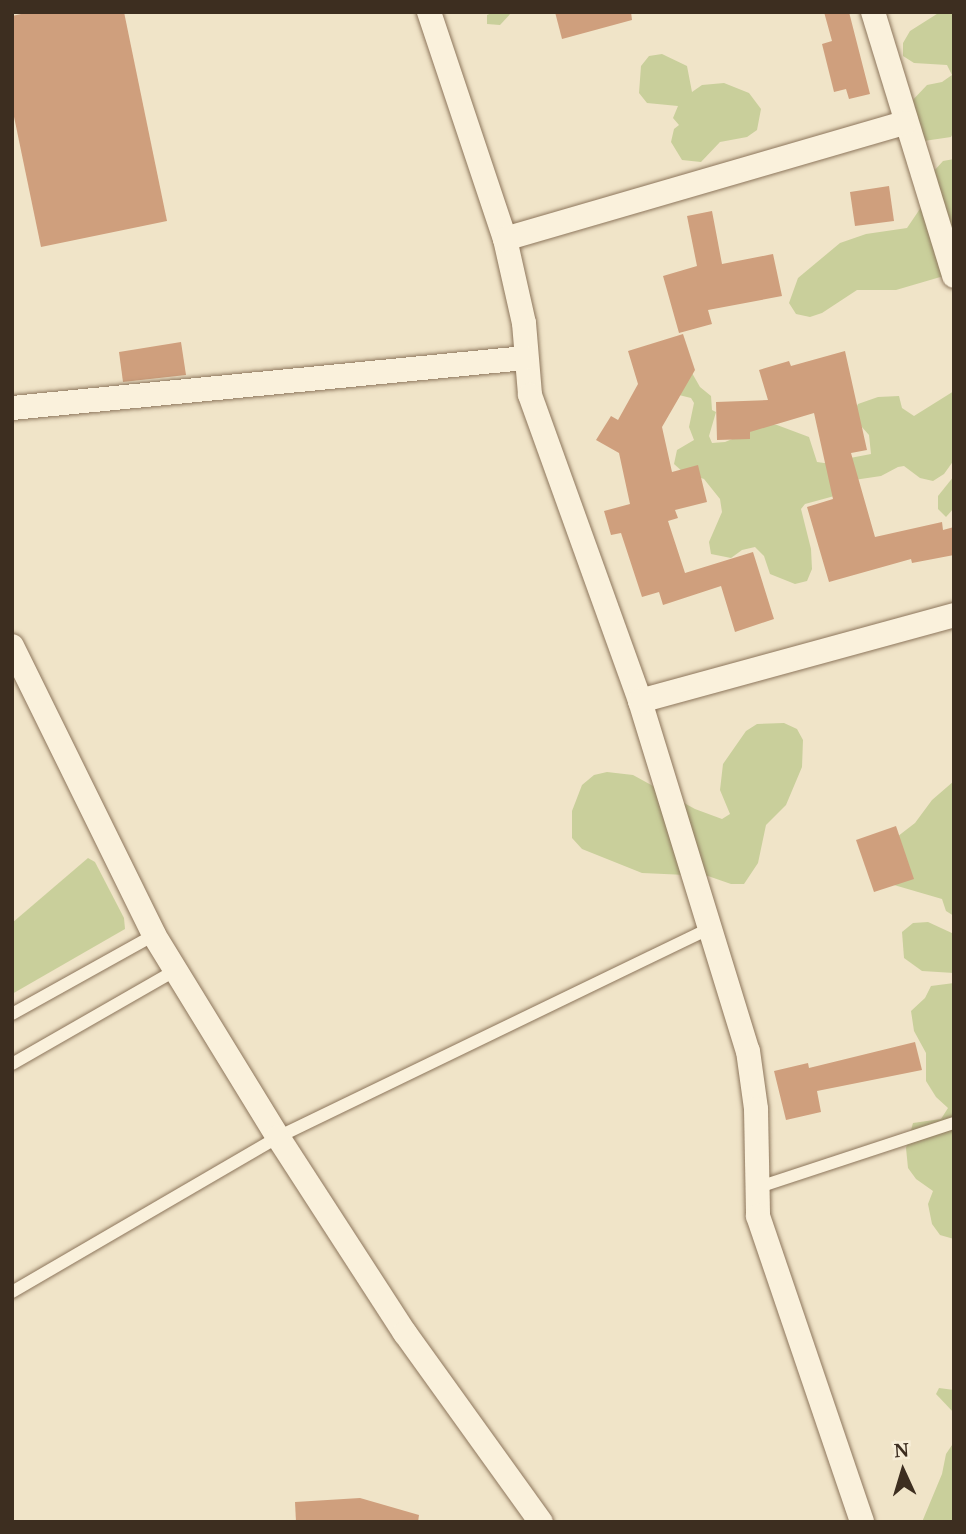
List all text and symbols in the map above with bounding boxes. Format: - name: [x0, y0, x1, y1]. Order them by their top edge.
- north arrow: [868, 1436, 938, 1506]
- text: N: [893, 1437, 910, 1464]

